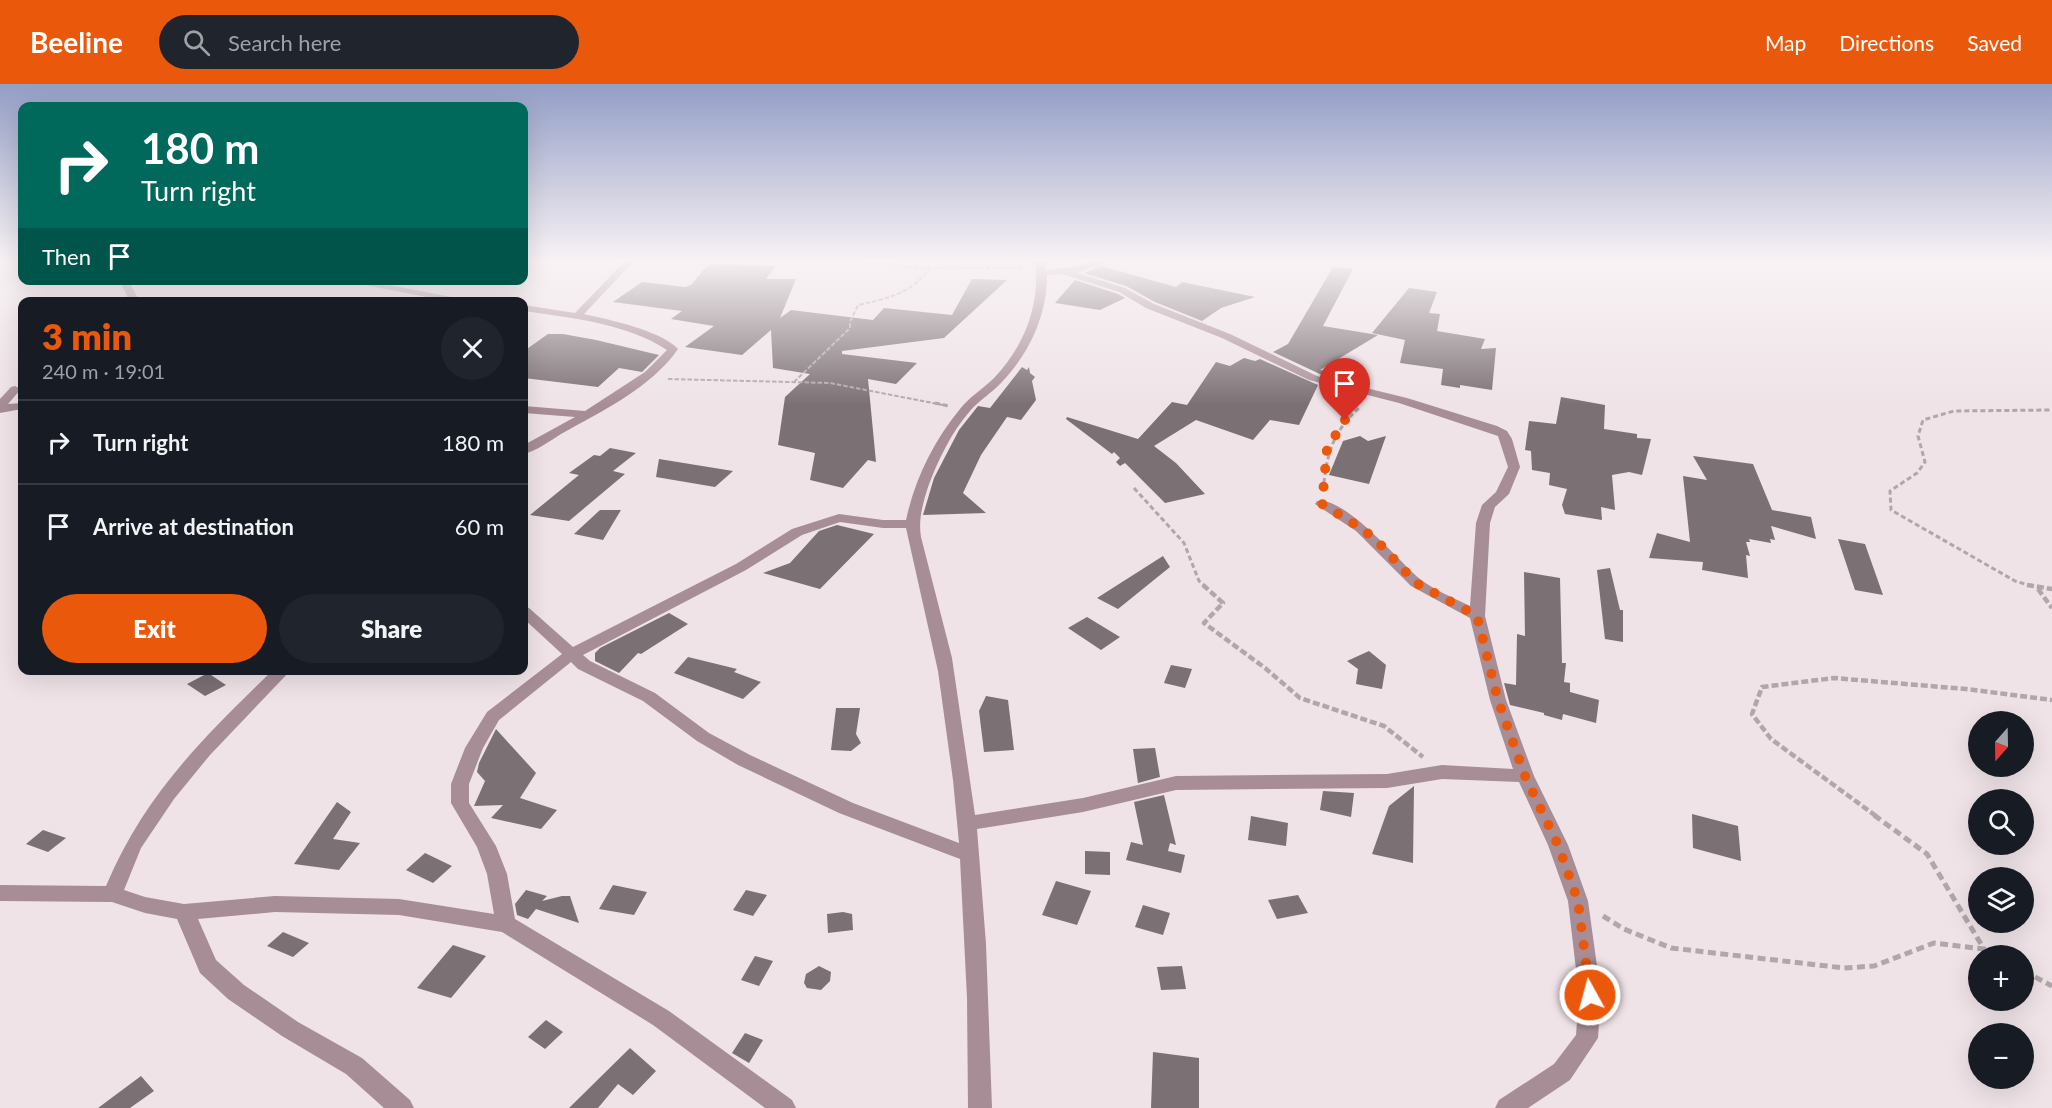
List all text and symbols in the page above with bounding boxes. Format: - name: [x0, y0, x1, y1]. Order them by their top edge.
- search box: [159, 15, 579, 69]
- text: Beeline: [30, 25, 123, 59]
- icon: search: [180, 26, 213, 59]
- text: Search here: [228, 29, 341, 56]
- text: Map: [1765, 30, 1806, 55]
- text: Directions: [1839, 30, 1934, 55]
- text: Saved: [1967, 30, 2022, 55]
- text: 180 m: [141, 123, 259, 173]
- icon: right: [42, 126, 120, 204]
- text: Turn right: [141, 174, 256, 207]
- icon: arrive: [103, 240, 136, 273]
- text: Then: [42, 243, 91, 270]
- text: 3 min: [42, 314, 132, 358]
- button: close: [441, 317, 504, 380]
- pin: [1319, 358, 1370, 420]
- text: 240 m · 19:01: [42, 359, 165, 383]
- icon: arrive: [1328, 367, 1361, 400]
- icon: right: [42, 426, 75, 459]
- text: Turn right: [93, 429, 188, 456]
- text: 180 m: [442, 429, 504, 456]
- icon: arrive: [42, 510, 75, 543]
- text: Arrive at destination: [93, 513, 294, 540]
- text: 60 m: [455, 513, 504, 540]
- button: Exit: [42, 594, 267, 663]
- button: Share: [279, 594, 504, 663]
- north arrow: [1968, 711, 2034, 777]
- map controls: [1968, 711, 2034, 1089]
- button: search: [1968, 789, 2034, 855]
- button: layers: [1968, 867, 2034, 933]
- button: +: [1968, 945, 2034, 1011]
- position arrow: [1558, 963, 1622, 1027]
- button: −: [1968, 1023, 2034, 1089]

